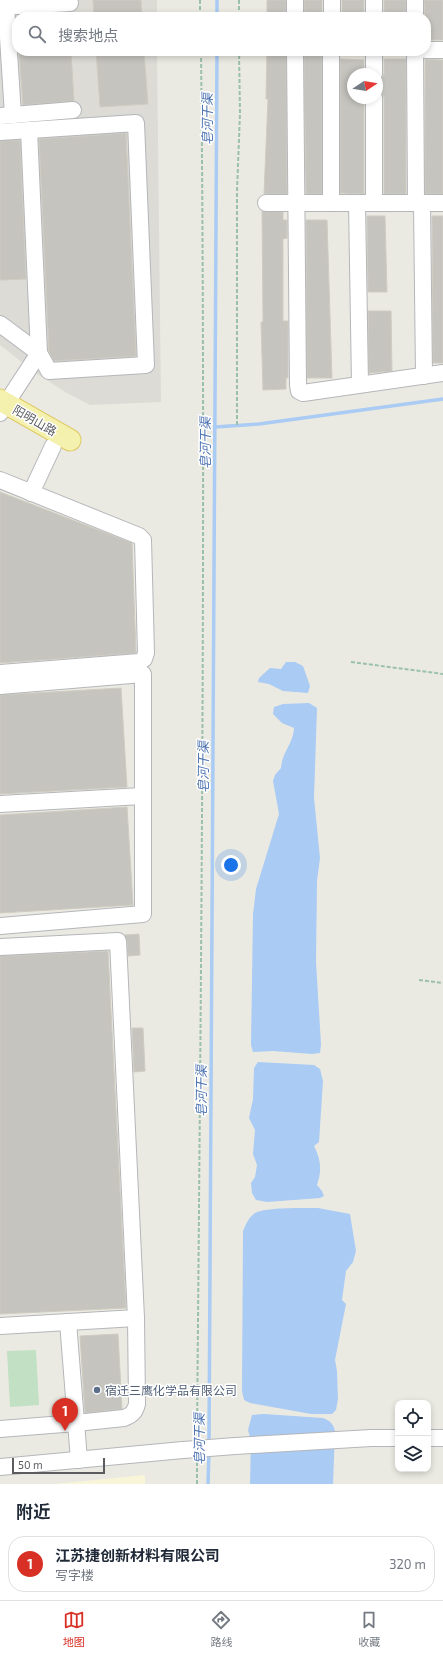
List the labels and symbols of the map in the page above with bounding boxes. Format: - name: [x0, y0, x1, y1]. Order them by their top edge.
- north arrow: [347, 68, 383, 104]
- water label: 皂河干渠: [199, 91, 215, 145]
- street label: 阳明山路: [11, 402, 59, 438]
- water label: 皂河干渠: [197, 415, 213, 469]
- water label: 皂河干渠: [195, 739, 211, 793]
- your location: [221, 855, 241, 875]
- water label: 皂河干渠: [193, 1063, 209, 1117]
- place label: 宿迁三鹰化学品有限公司: [105, 1383, 237, 1397]
- marker: 宿迁三鹰化学品有限公司: [92, 1385, 102, 1395]
- pin: 1: [52, 1398, 78, 1431]
- water label: 皂河干渠: [191, 1411, 207, 1465]
- scale bar: [12, 1456, 105, 1475]

